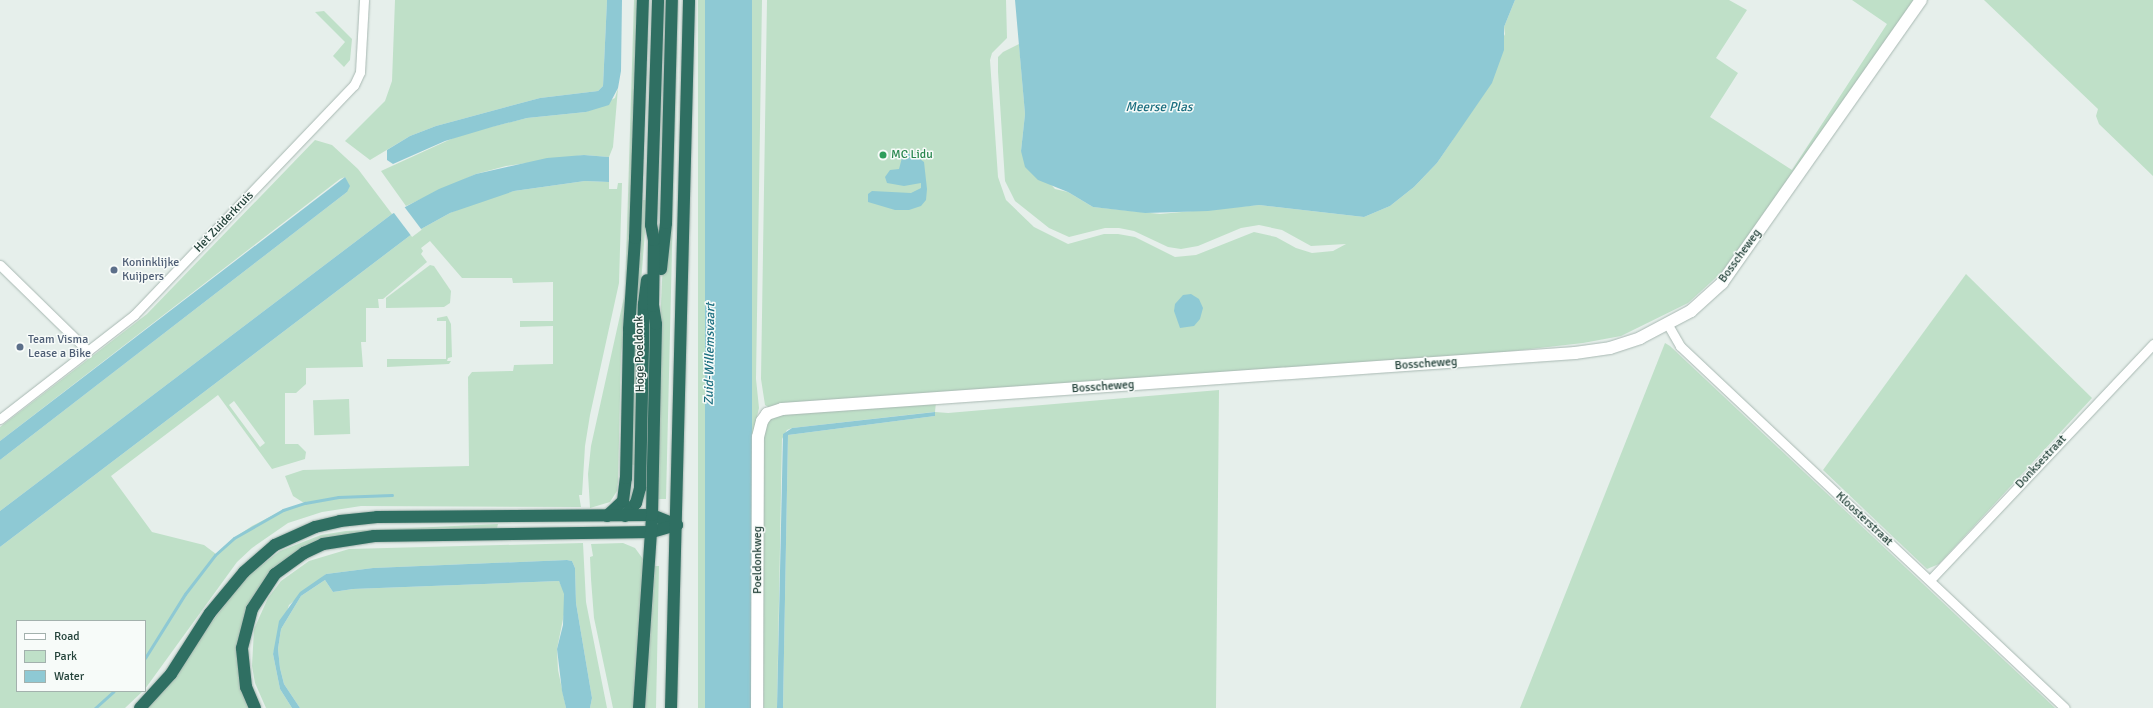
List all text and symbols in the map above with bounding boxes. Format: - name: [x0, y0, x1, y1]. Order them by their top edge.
- water label: Meerse Plas: [1126, 99, 1192, 115]
- place label: MC Lidu: [891, 148, 933, 162]
- marker: MC Lidu: [878, 150, 888, 160]
- street label: Het Zuiderkruis: [191, 188, 257, 256]
- street label: Bosscheweg: [1716, 226, 1764, 286]
- place label: Koninklijke Kuijpers: [122, 256, 179, 284]
- marker: Koninklijke Kuijpers: [109, 265, 119, 275]
- water label: Zuid-Willemsvaart: [701, 303, 719, 405]
- street label: Hoge Poeldonk: [632, 316, 648, 392]
- place label: Team Visma Lease a Bike: [28, 333, 91, 361]
- marker: Team Visma Lease a Bike: [15, 342, 25, 352]
- street label: Bosscheweg: [1394, 355, 1458, 373]
- street label: Bosscheweg: [1071, 378, 1135, 396]
- street label: Donksestraat: [2013, 432, 2069, 492]
- street label: Kloosterstraat: [1832, 489, 1896, 549]
- street label: Poeldonkweg: [751, 526, 765, 594]
- legend: [16, 620, 146, 692]
- text: Road: [54, 629, 80, 644]
- text: Park: [54, 649, 77, 664]
- text: Water: [54, 669, 84, 684]

